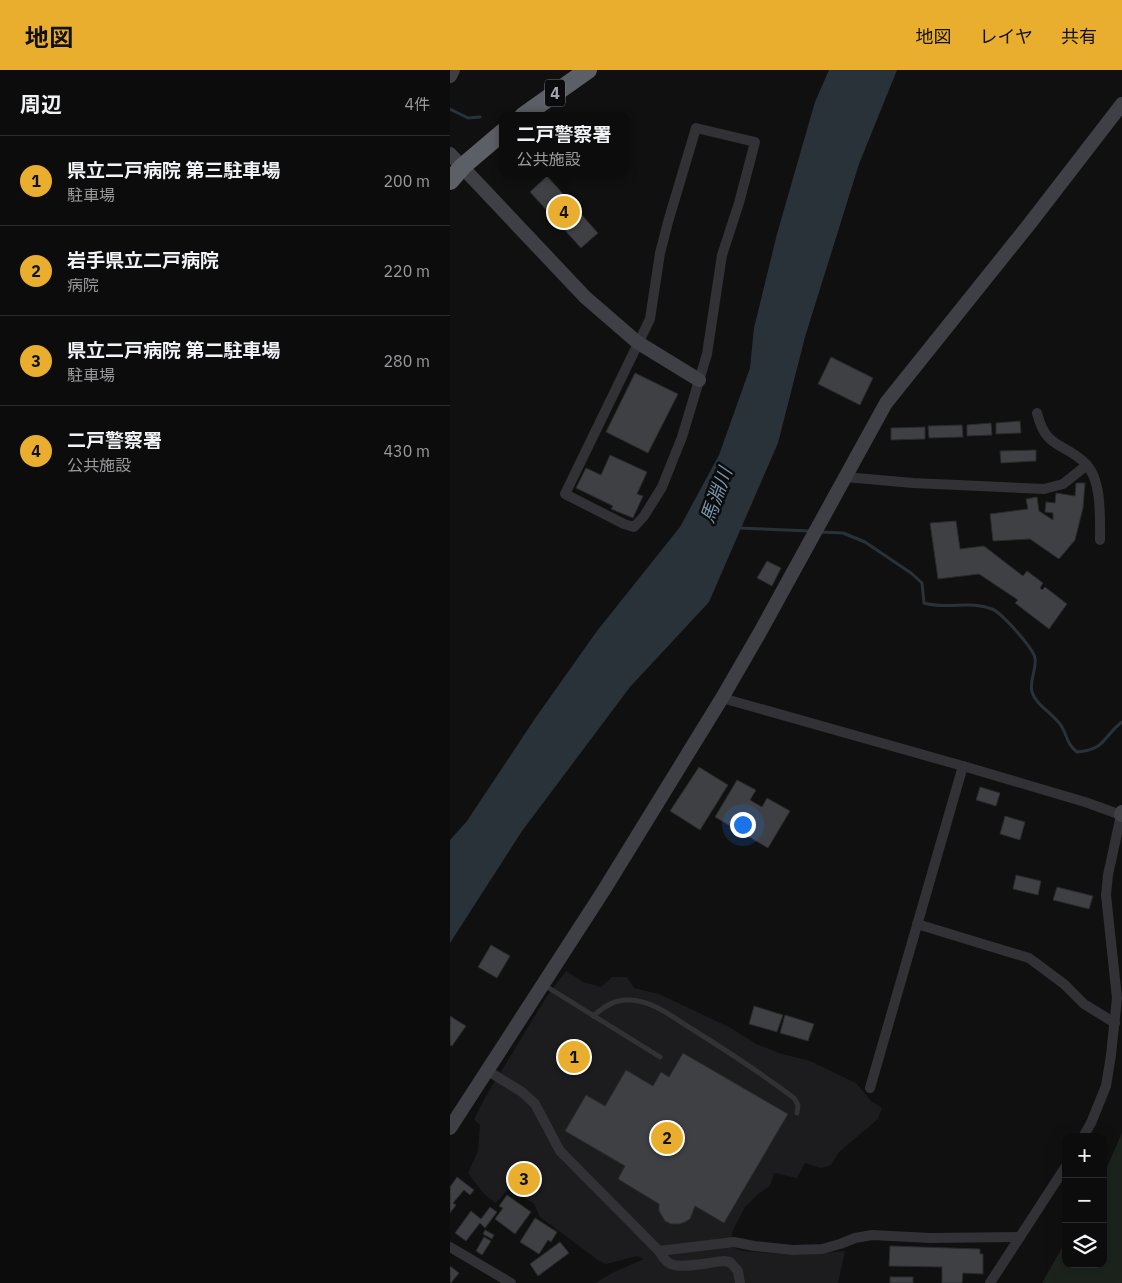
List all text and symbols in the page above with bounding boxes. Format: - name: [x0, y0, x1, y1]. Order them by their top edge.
- text: 地図: [25, 21, 73, 53]
- text: 地図: [916, 25, 952, 48]
- text: レイヤ: [980, 25, 1033, 48]
- text: 共有: [1061, 25, 1097, 48]
- road number: 4: [545, 79, 565, 106]
- text: 周辺: [20, 90, 62, 118]
- text: 4件: [404, 94, 430, 114]
- popup: [499, 112, 629, 177]
- text: 二戸警察署: [516, 122, 612, 146]
- text: 公共施設: [516, 149, 581, 169]
- text: 県立二戸病院 第三駐車場: [67, 158, 281, 182]
- text: 1: [31, 171, 41, 191]
- text: 200 m: [383, 171, 430, 191]
- text: 駐車場: [67, 185, 115, 205]
- pin: 4: [548, 193, 580, 231]
- text: 岩手県立二戸病院: [67, 248, 219, 272]
- text: 2: [31, 261, 41, 281]
- text: 220 m: [383, 261, 430, 281]
- text: 病院: [67, 275, 99, 295]
- text: 県立二戸病院 第二駐車場: [67, 338, 281, 362]
- text: 3: [31, 351, 41, 371]
- text: 280 m: [383, 351, 430, 371]
- text: 駐車場: [67, 365, 115, 385]
- text: 二戸警察署: [67, 428, 162, 452]
- text: 4: [31, 441, 41, 461]
- text: 430 m: [383, 441, 430, 461]
- text: 公共施設: [67, 455, 131, 475]
- water label: 馬淵川: [695, 462, 738, 526]
- your location: [730, 812, 756, 838]
- pin: 1: [558, 1038, 590, 1076]
- pin: 2: [651, 1119, 683, 1157]
- map controls: [1062, 1133, 1107, 1268]
- button: +: [1062, 1133, 1107, 1178]
- pin: 3: [508, 1160, 540, 1198]
- button: −: [1062, 1178, 1107, 1223]
- button: layers: [1062, 1223, 1107, 1268]

